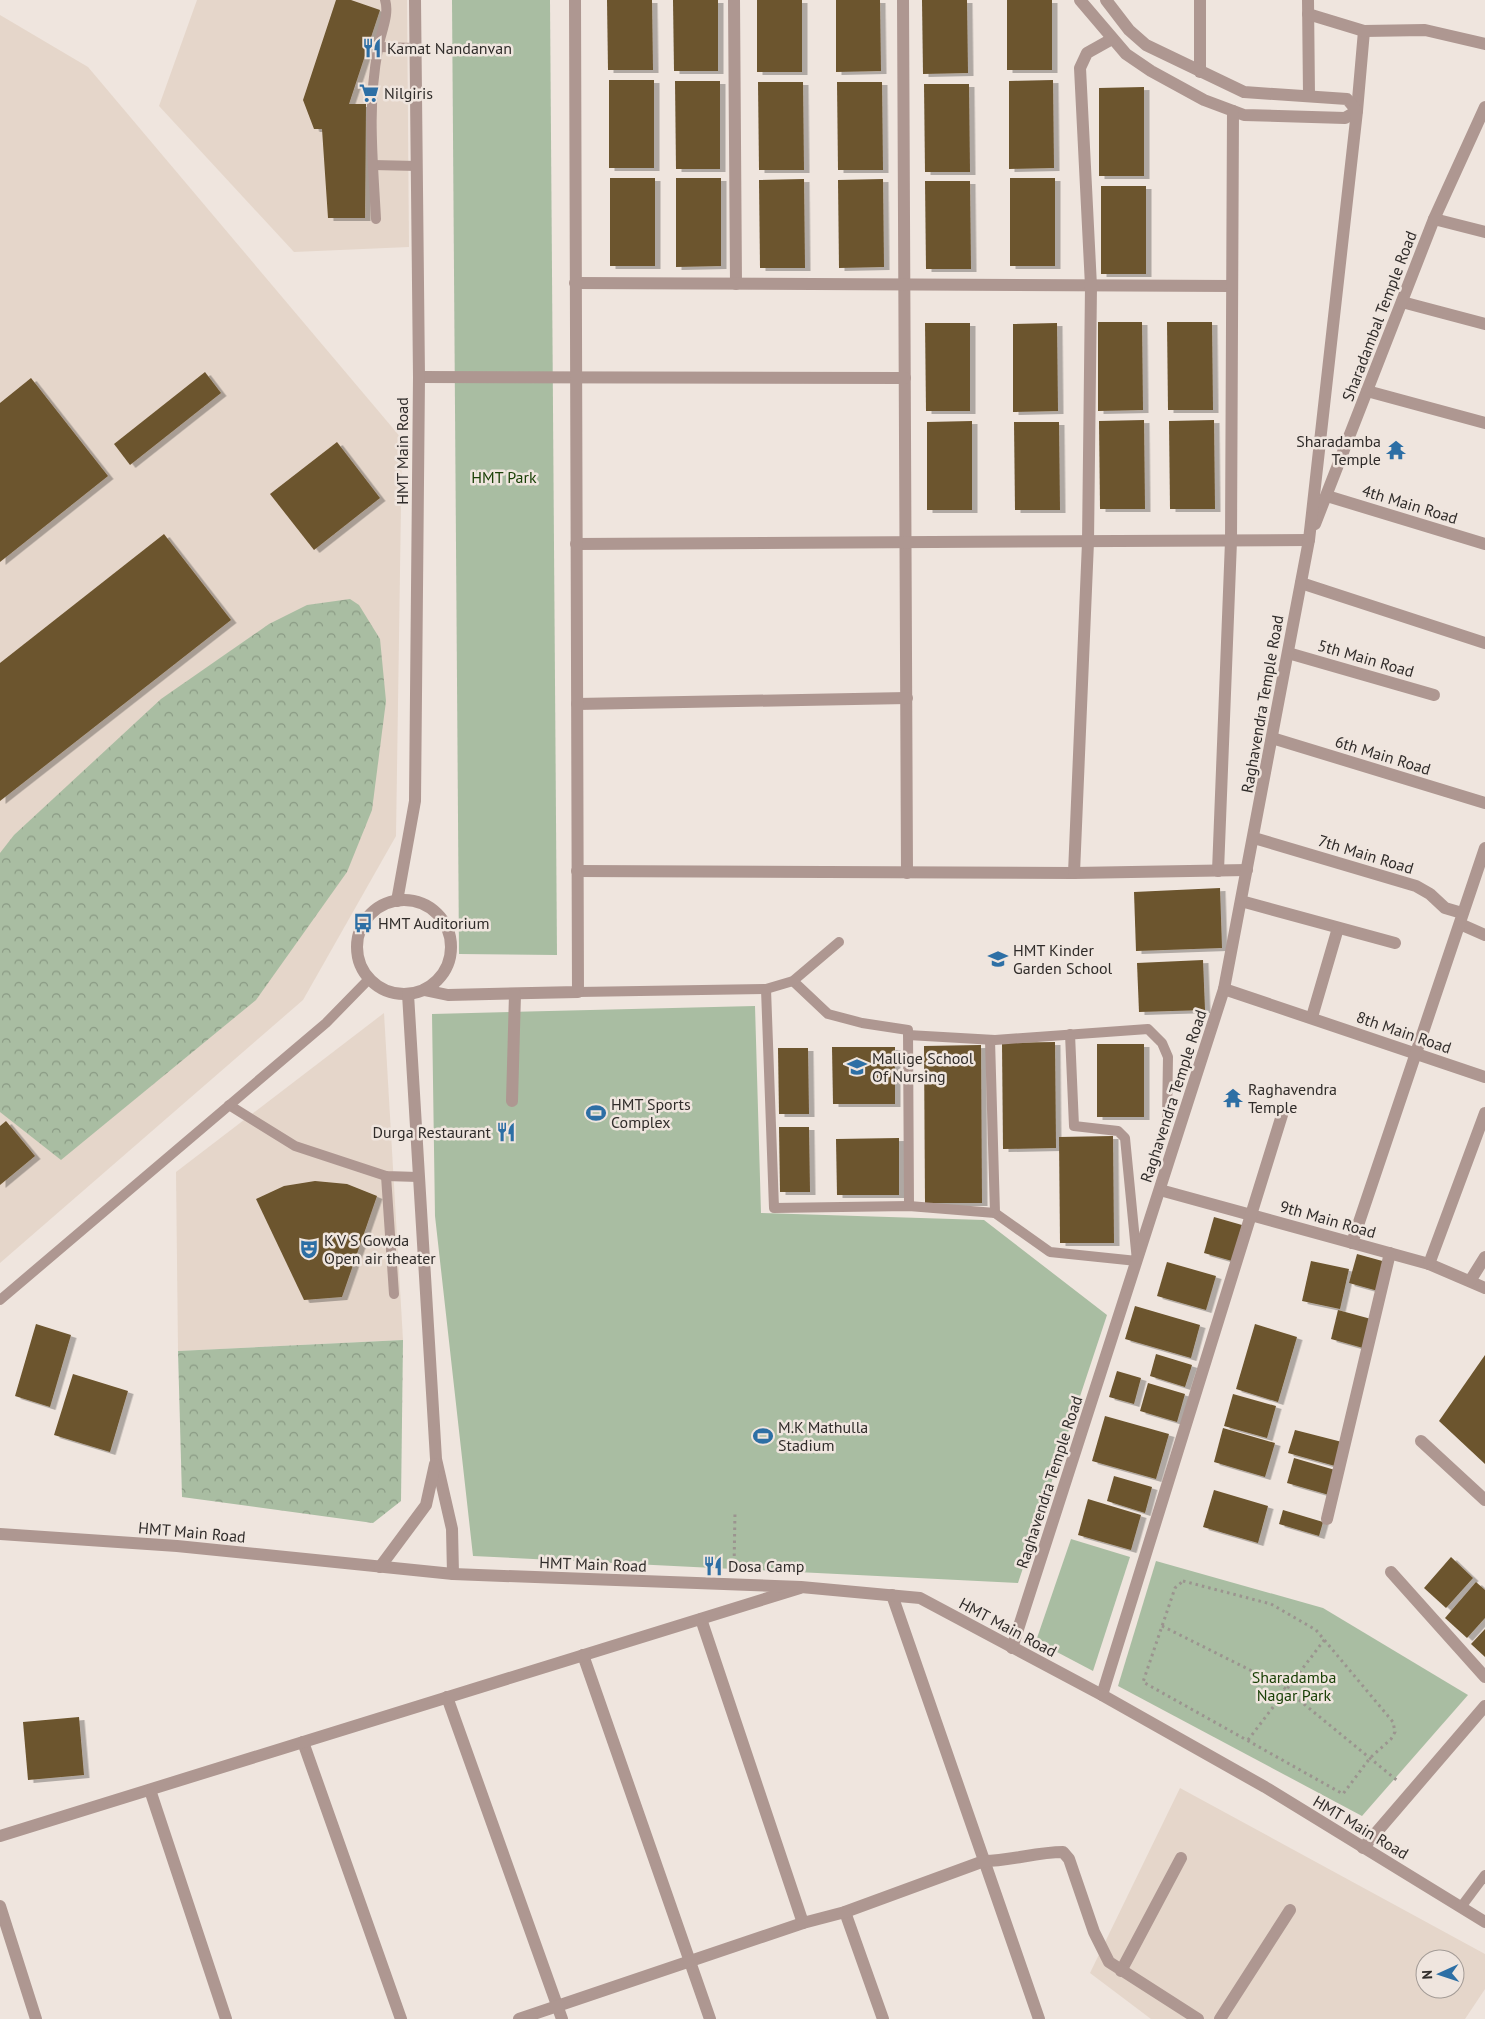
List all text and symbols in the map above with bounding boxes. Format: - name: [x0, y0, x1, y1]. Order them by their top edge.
- restaurant icon: Kamat Nandanvan: [361, 37, 383, 59]
- place label: Kamat Nandanvan: [387, 38, 512, 58]
- supermarket icon: Nilgiris: [358, 82, 380, 104]
- place label: Nilgiris: [384, 83, 433, 103]
- street label: Sharadambal Temple Road: [1337, 228, 1421, 404]
- street label: HMT Main Road: [392, 397, 412, 505]
- place label: Sharadamba Temple: [1296, 431, 1381, 469]
- temple icon: Sharadamba Temple: [1385, 439, 1407, 461]
- park label: HMT Park: [471, 467, 537, 487]
- street label: 4th Main Road: [1360, 480, 1460, 528]
- street label: Raghavendra Temple Road: [1236, 613, 1288, 795]
- street label: 5th Main Road: [1316, 635, 1416, 681]
- street label: 6th Main Road: [1333, 731, 1433, 779]
- street label: 7th Main Road: [1316, 830, 1416, 878]
- bus stop icon: HMT Auditorium: [352, 912, 374, 934]
- place label: HMT Auditorium: [378, 913, 489, 933]
- place label: HMT Kinder Garden School: [1013, 940, 1113, 978]
- school or university icon: HMT Kinder Garden School: [987, 948, 1009, 970]
- street label: 8th Main Road: [1354, 1006, 1454, 1058]
- street label: Raghavendra Temple Road: [1136, 1007, 1210, 1185]
- place label: Mallige School Of Nursing: [872, 1048, 974, 1086]
- school or university icon: Mallige School Of Nursing: [846, 1056, 868, 1078]
- place label: Raghavendra Temple: [1248, 1079, 1337, 1117]
- temple icon: Raghavendra Temple: [1222, 1087, 1244, 1109]
- place label: HMT Sports Complex: [611, 1094, 691, 1132]
- sports icon: HMT Sports Complex: [585, 1102, 607, 1124]
- restaurant icon: Durga Restaurant: [495, 1121, 517, 1143]
- place label: Durga Restaurant: [373, 1122, 492, 1142]
- street label: 9th Main Road: [1278, 1196, 1378, 1242]
- place label: K V S Gowda Open air theater: [324, 1230, 436, 1268]
- theatre icon: K V S Gowda Open air theater: [298, 1238, 320, 1260]
- street label: Raghavendra Temple Road: [1012, 1393, 1086, 1571]
- place label: M.K Mathulla Stadium: [778, 1417, 868, 1455]
- sports icon: M.K Mathulla Stadium: [752, 1425, 774, 1447]
- street label: HMT Main Road: [137, 1517, 247, 1547]
- street label: HMT Main Road: [539, 1552, 647, 1576]
- restaurant icon: Dosa Camp: [702, 1555, 724, 1577]
- place label: Dosa Camp: [728, 1556, 804, 1576]
- street label: HMT Main Road: [956, 1593, 1060, 1661]
- park label: Sharadamba Nagar Park: [1252, 1667, 1336, 1705]
- street label: HMT Main Road: [1310, 1791, 1412, 1863]
- north arrow: [1415, 1949, 1465, 1999]
- text: N: [1418, 1970, 1436, 1980]

